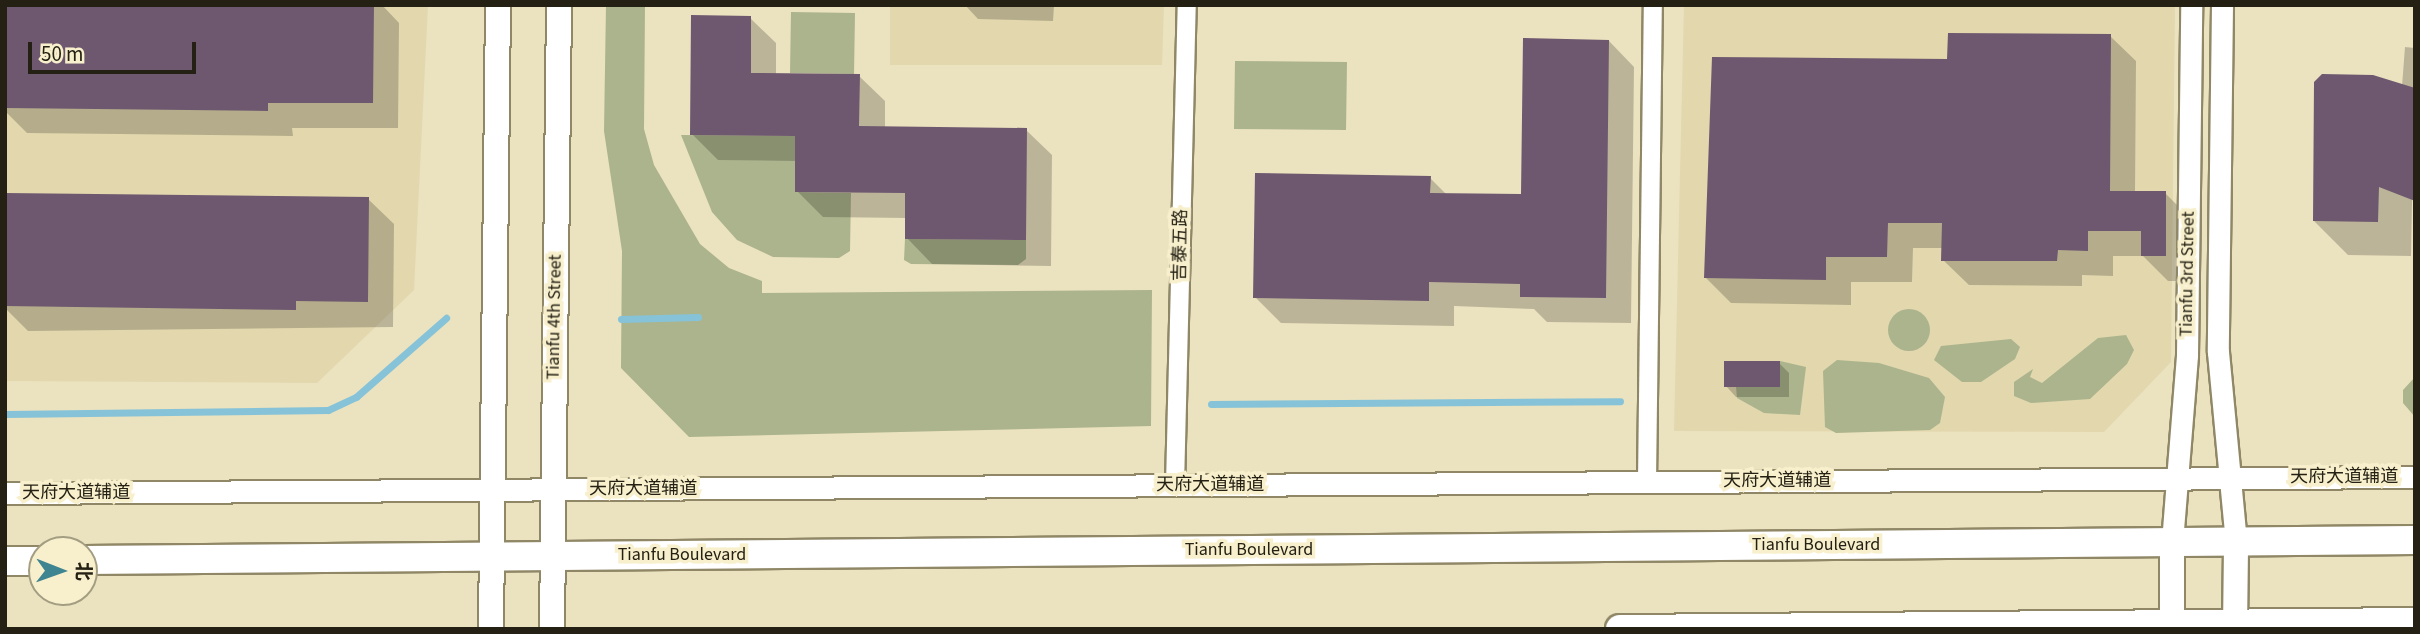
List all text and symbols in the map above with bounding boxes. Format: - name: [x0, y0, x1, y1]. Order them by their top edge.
- scale bar: [32, 28, 200, 72]
- text: 50 m: [41, 39, 83, 69]
- street label: 吉泰五路: [1170, 209, 1192, 281]
- street label: Tianfu 3rd Street: [2176, 211, 2200, 337]
- street label: Tianfu 4th Street: [543, 254, 567, 380]
- street label: 天府大道辅道: [2290, 466, 2398, 488]
- street label: 天府大道辅道: [1723, 470, 1831, 492]
- street label: 天府大道辅道: [1156, 474, 1264, 496]
- street label: 天府大道辅道: [589, 478, 697, 500]
- street label: 天府大道辅道: [22, 482, 130, 504]
- street label: Tianfu Boulevard: [1752, 534, 1880, 556]
- north arrow: [28, 536, 98, 606]
- street label: Tianfu Boulevard: [1185, 539, 1313, 561]
- street label: Tianfu Boulevard: [618, 544, 746, 566]
- text: 北: [69, 562, 96, 581]

